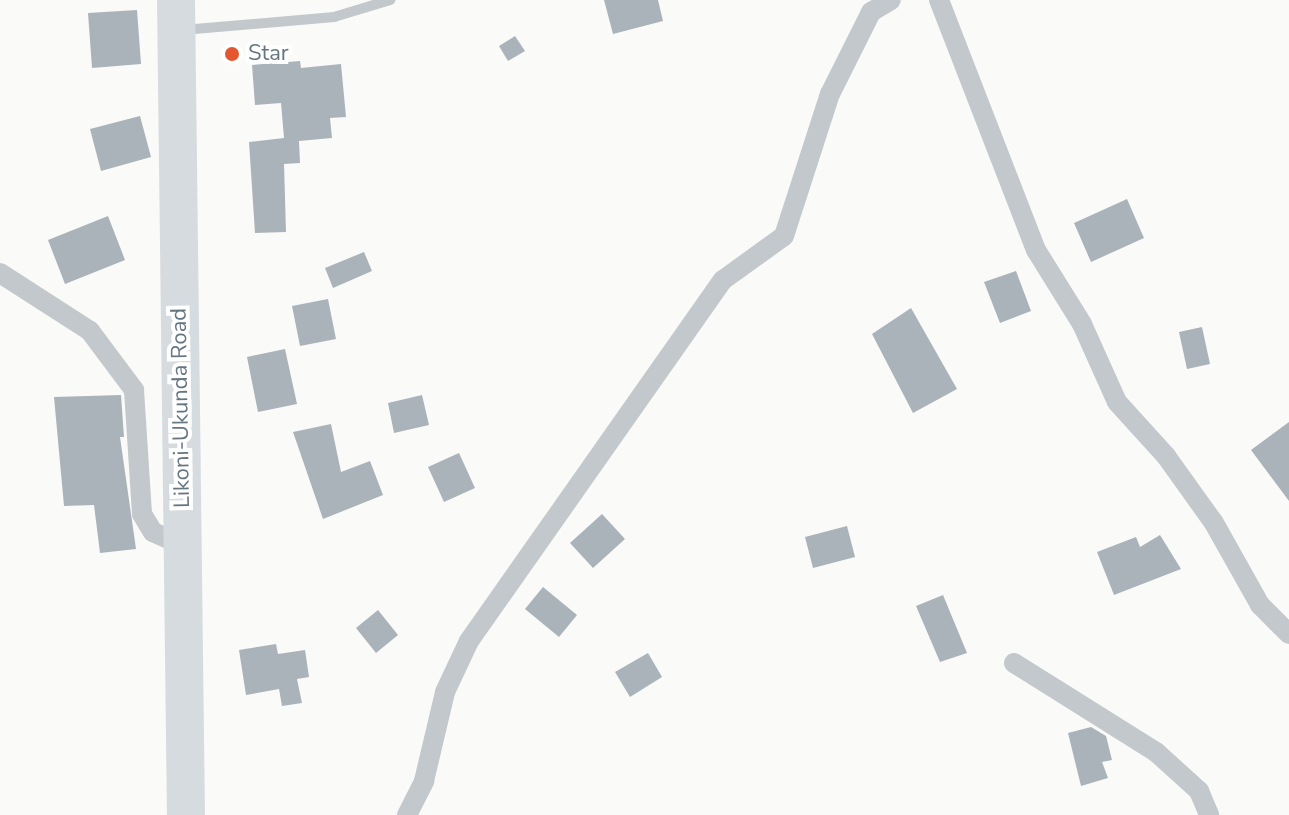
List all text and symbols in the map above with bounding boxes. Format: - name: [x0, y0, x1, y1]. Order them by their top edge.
- place label: Star: [248, 41, 289, 67]
- marker: Star: [223, 45, 241, 63]
- street label: Likoni-Ukunda Road: [166, 308, 196, 508]

